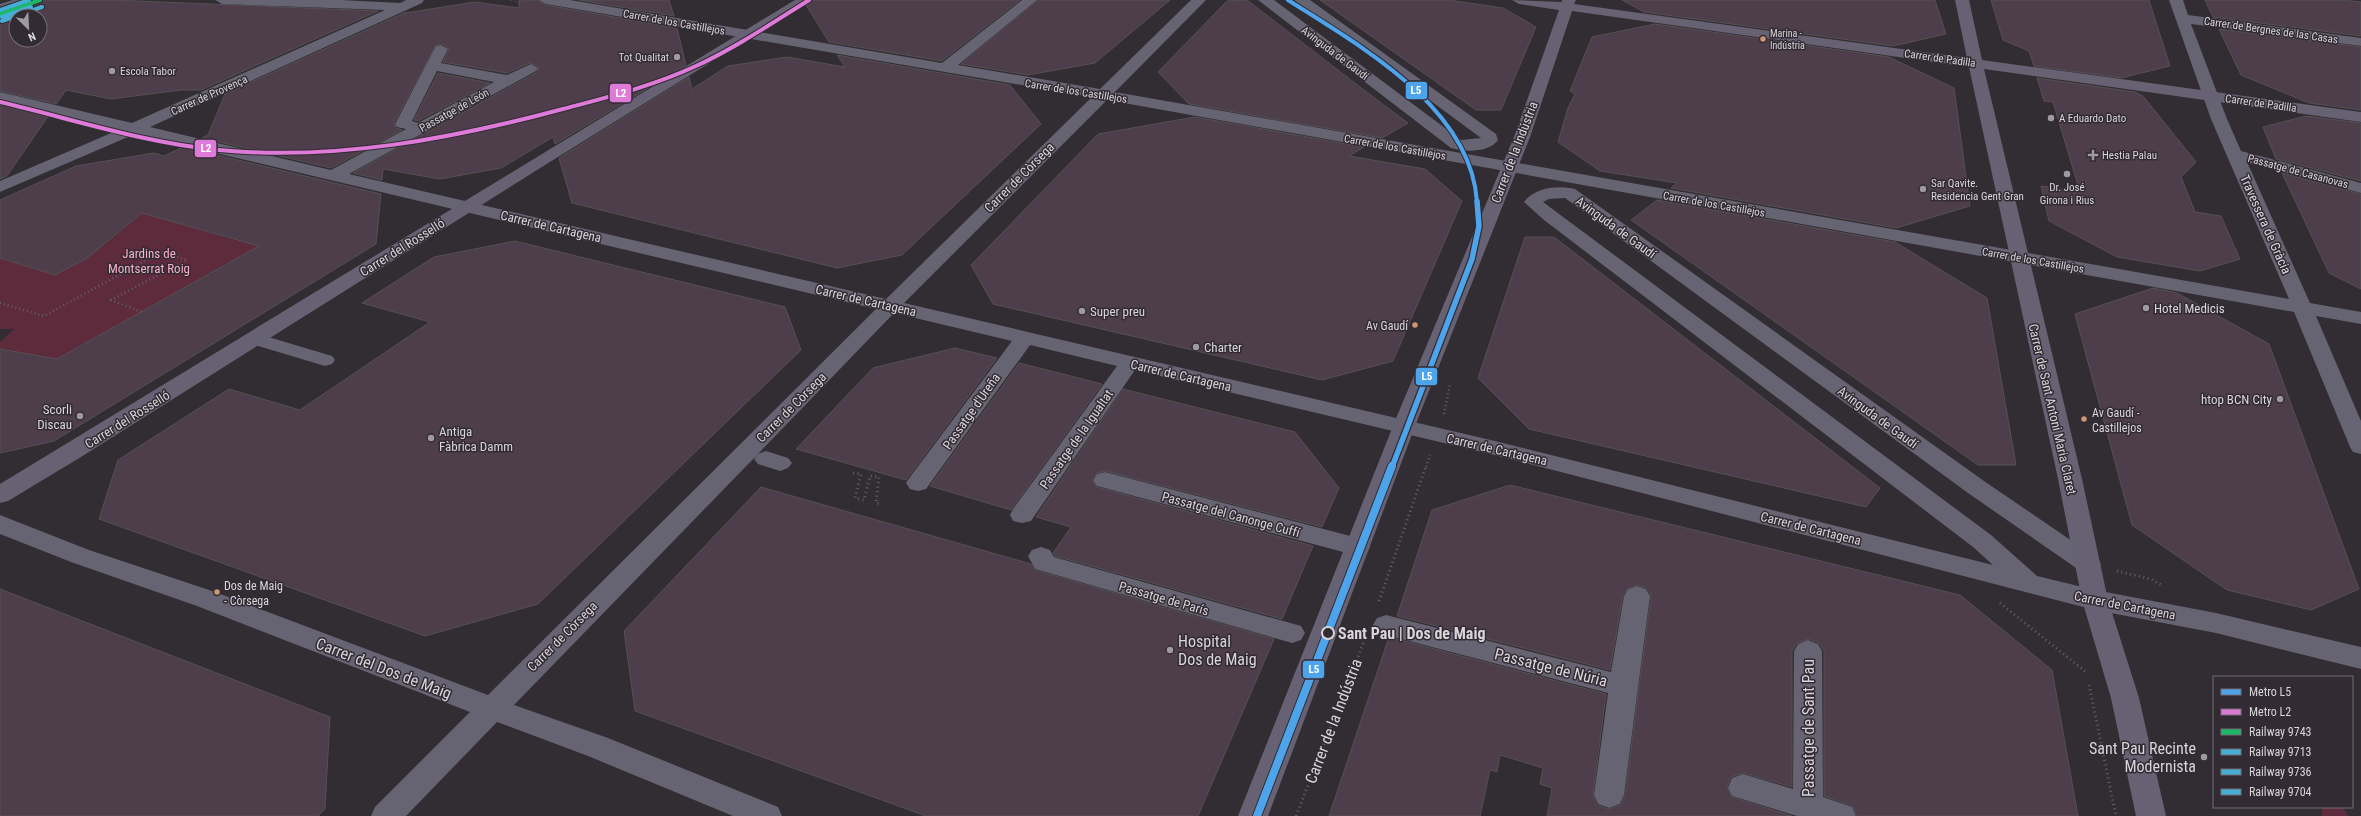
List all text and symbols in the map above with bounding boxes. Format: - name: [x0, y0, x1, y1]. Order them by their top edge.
- street label: Carrer de los Castillejos: [622, 7, 726, 38]
- north arrow: [8, 8, 48, 48]
- street label: Carrer de Bergnes de las Casas: [2203, 15, 2339, 46]
- street label: Avinguda de Gaudí: [1298, 24, 1371, 83]
- place label: Marina - Indústria: [1770, 28, 1805, 51]
- text: N: [26, 29, 38, 44]
- marker: Marina - Indústria: [1758, 34, 1768, 44]
- street label: Carrer de Padilla: [1903, 47, 1976, 70]
- place label: Tot Qualitat: [618, 51, 669, 64]
- marker: Tot Qualitat: [672, 52, 682, 62]
- place label: Escola Tabor: [120, 65, 177, 78]
- marker: Escola Tabor: [107, 66, 117, 76]
- street label: Carrer de Provença: [169, 73, 250, 118]
- street label: Carrer de los Castillejos: [1024, 77, 1128, 106]
- line badge: L5: [1405, 81, 1428, 100]
- line badge: L2: [609, 83, 632, 103]
- text: L5: [1411, 84, 1422, 97]
- street label: Passatge de León: [417, 86, 491, 135]
- text: L2: [616, 87, 627, 100]
- street label: Carrer de Padilla: [2224, 92, 2297, 115]
- street label: Carrer de la Indústria: [1488, 99, 1541, 205]
- place label: A Eduardo Dato: [2059, 112, 2127, 125]
- marker: A Eduardo Dato: [2046, 113, 2056, 123]
- street label: Carrer de los Castillejos: [1343, 132, 1447, 163]
- line badge: L2: [194, 139, 217, 158]
- street label: Carrer de Còrsega: [981, 139, 1057, 215]
- text: L2: [201, 142, 212, 155]
- marker: Hestia Palau: [2087, 149, 2099, 161]
- place label: Hestia Palau: [2102, 149, 2157, 162]
- street label: Passatge de Casanovas: [2246, 152, 2350, 191]
- marker: Dr. José Girona i Rius: [2062, 169, 2072, 179]
- street label: Travessera de Gràcia: [2237, 172, 2294, 276]
- place label: Sar Qavite. Residencia Gent Gran: [1931, 177, 2024, 203]
- place label: Dr. José Girona i Rius: [2040, 181, 2094, 207]
- marker: Sar Qavite. Residencia Gent Gran: [1918, 184, 1928, 194]
- street label: Carrer de los Castillejos: [1662, 189, 1766, 220]
- street label: Avinguda de Gaudí: [1573, 193, 1660, 262]
- street label: Carrer de Cartagena: [499, 208, 603, 245]
- street label: Carrer del Rosselló: [357, 215, 447, 279]
- street label: Carrer de los Castillejos: [1981, 245, 2085, 276]
- park label: Jardins de Montserrat Roig: [108, 246, 190, 276]
- street label: Carrer de Cartagena: [814, 282, 918, 319]
- place label: Hotel Medicis: [2154, 301, 2225, 316]
- marker: Hotel Medicis: [2141, 303, 2151, 313]
- place label: Super preu: [1090, 304, 1145, 319]
- marker: Super preu: [1077, 306, 1087, 316]
- place label: Av Gaudí: [1366, 319, 1409, 333]
- marker: Av Gaudí: [1410, 320, 1420, 330]
- street label: Carrer de Sant Antoni Maria Claret: [2026, 322, 2080, 496]
- place label: Charter: [1204, 340, 1242, 355]
- marker: Charter: [1191, 342, 1201, 352]
- street label: Carrer de Cartagena: [1129, 357, 1233, 394]
- line badge: L5: [1415, 367, 1438, 386]
- street label: Carrer de Còrsega: [753, 369, 829, 445]
- street label: Passatge d'Ureña: [940, 370, 1003, 452]
- text: L5: [1422, 370, 1433, 383]
- street label: Avinguda de Gaudí: [1835, 383, 1922, 452]
- street label: Carrer del Rosselló: [82, 387, 172, 451]
- street label: Passatge de la Igualtat: [1037, 387, 1116, 492]
- place label: htop BCN City: [2201, 392, 2273, 407]
- marker: htop BCN City: [2275, 394, 2285, 404]
- place label: Scorli Discau: [37, 402, 72, 432]
- place label: Av Gaudí - Castillejos: [2092, 406, 2142, 435]
- marker: Scorli Discau: [75, 411, 85, 421]
- marker: Av Gaudí - Castillejos: [2079, 414, 2089, 424]
- place label: Antiga Fàbrica Damm: [439, 424, 513, 454]
- street label: Carrer de Cartagena: [1445, 431, 1549, 468]
- marker: Antiga Fàbrica Damm: [426, 433, 436, 443]
- street label: Passatge del Canonge Cuffí: [1160, 489, 1303, 540]
- street label: Carrer de Cartagena: [1759, 509, 1863, 548]
- place label: Dos de Maig - Còrsega: [224, 579, 283, 608]
- street label: Passatge de París: [1117, 579, 1211, 618]
- marker: Dos de Maig - Còrsega: [212, 587, 222, 597]
- street label: Carrer de Cartagena: [2073, 588, 2177, 623]
- street label: Carrer de Còrsega: [524, 598, 600, 674]
- place label: Sant Pau | Dos de Maig: [1338, 624, 1485, 643]
- marker: Sant Pau | Dos de Maig: [1321, 626, 1335, 640]
- place label: Hospital Dos de Maig: [1178, 632, 1257, 669]
- street label: Carrer del Dos de Maig: [313, 634, 454, 703]
- street label: Passatge de Núria: [1493, 644, 1609, 691]
- marker: Hospital Dos de Maig: [1165, 645, 1175, 655]
- street label: Carrer de la Indústria: [1301, 656, 1366, 786]
- street label: Passatge de Sant Pau: [1799, 659, 1818, 797]
- line badge: L5: [1302, 660, 1325, 679]
- text: L5: [1309, 663, 1320, 676]
- legend: [2213, 676, 2353, 808]
- text: Metro L5: [2249, 685, 2291, 699]
- text: Metro L2: [2249, 705, 2291, 719]
- text: Railway 9743: [2249, 725, 2312, 739]
- place label: Sant Pau Recinte Modernista: [2089, 739, 2196, 776]
- text: Railway 9713: [2249, 745, 2312, 759]
- marker: Sant Pau Recinte Modernista: [2199, 752, 2209, 762]
- text: Railway 9736: [2249, 765, 2312, 779]
- text: Railway 9704: [2249, 785, 2312, 799]

